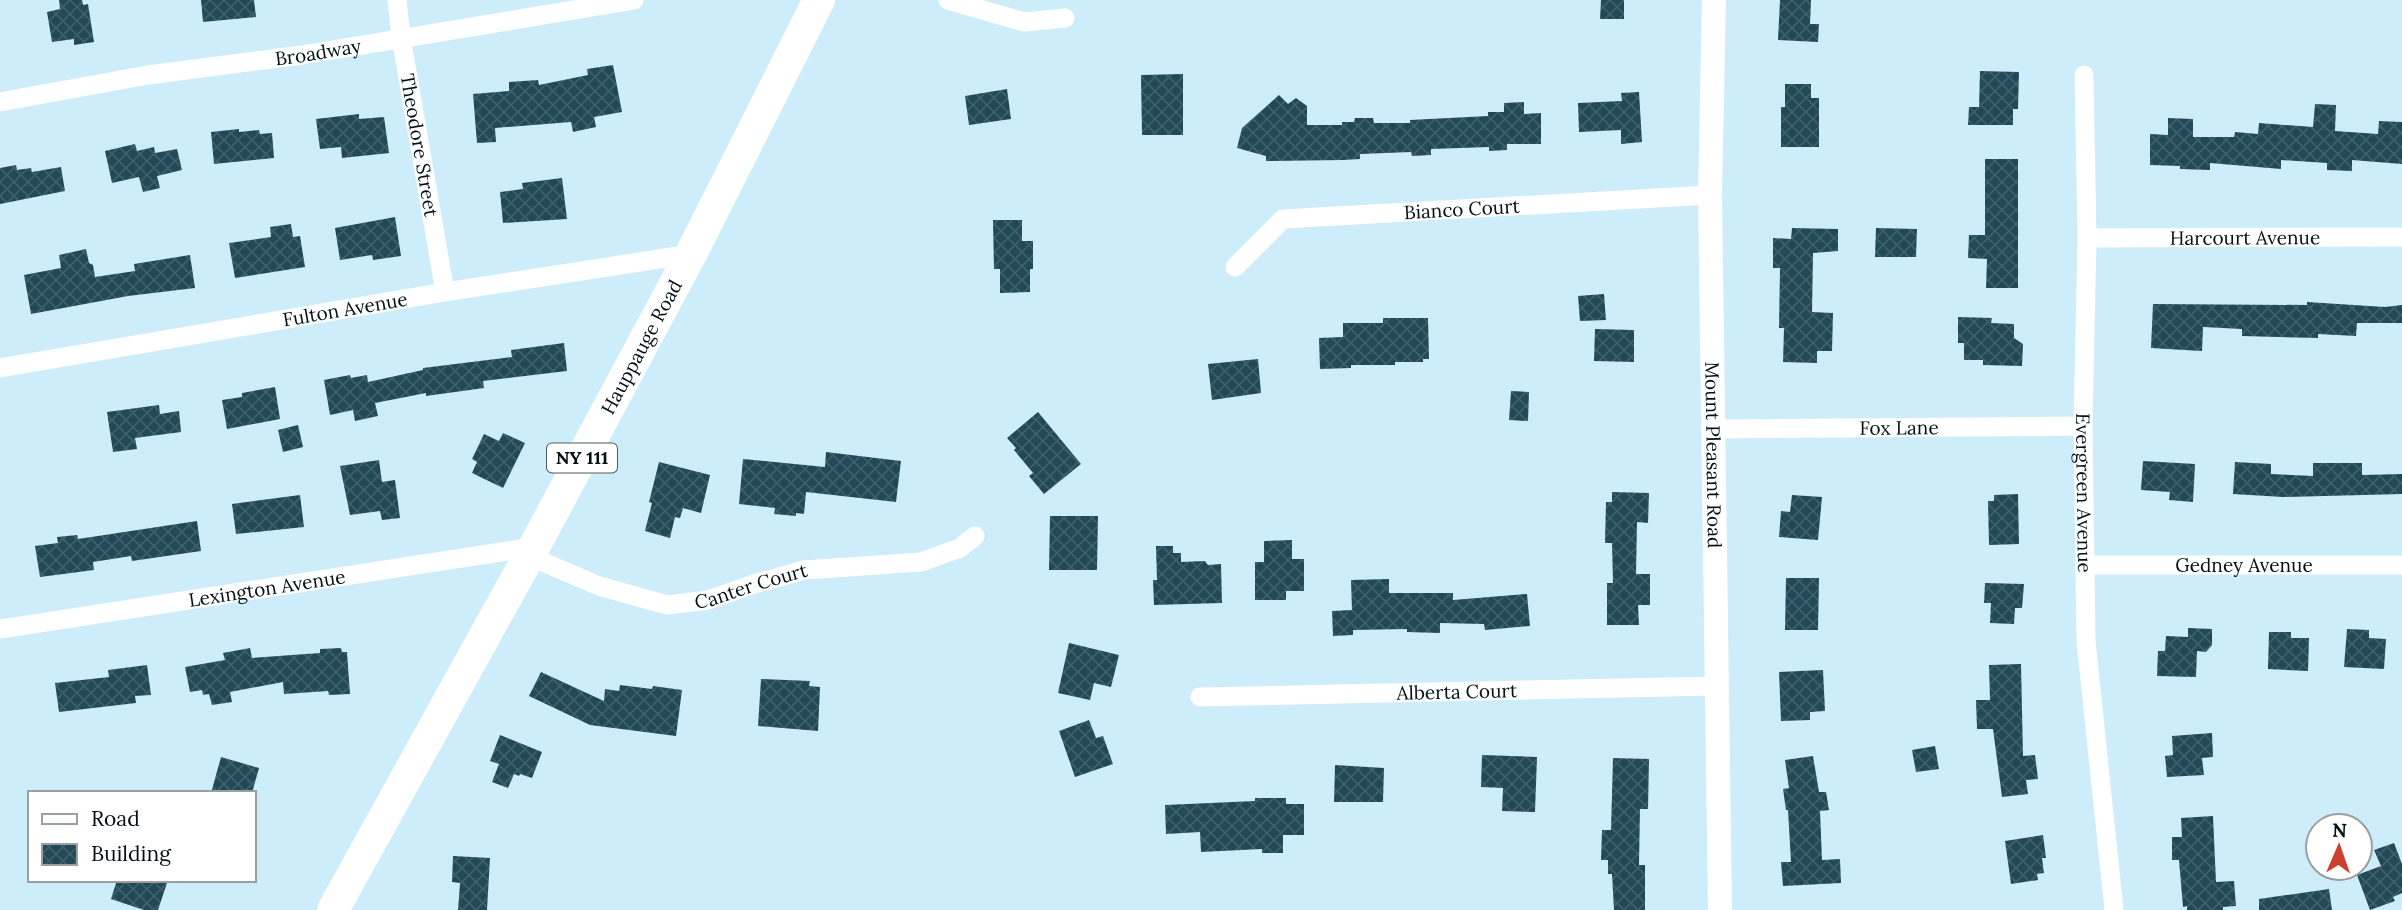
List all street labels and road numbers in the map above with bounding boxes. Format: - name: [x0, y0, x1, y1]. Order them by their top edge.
- street label: Broadway: [274, 33, 363, 70]
- street label: Theodore Street: [396, 72, 444, 219]
- street label: Bianco Court: [1403, 194, 1521, 224]
- street label: Harcourt Avenue: [2170, 225, 2320, 250]
- street label: Hauppauge Road: [595, 275, 687, 418]
- street label: Fulton Avenue: [281, 287, 409, 332]
- street label: Mount Pleasant Road: [1700, 361, 1727, 548]
- street label: Evergreen Avenue: [2071, 413, 2097, 573]
- street label: Fox Lane: [1859, 415, 1939, 440]
- road number: NY 111: [547, 444, 617, 472]
- street label: Gedney Avenue: [2175, 553, 2313, 577]
- street label: Canter Court: [693, 558, 810, 614]
- street label: Lexington Avenue: [187, 564, 347, 612]
- street label: Alberta Court: [1395, 678, 1518, 705]

